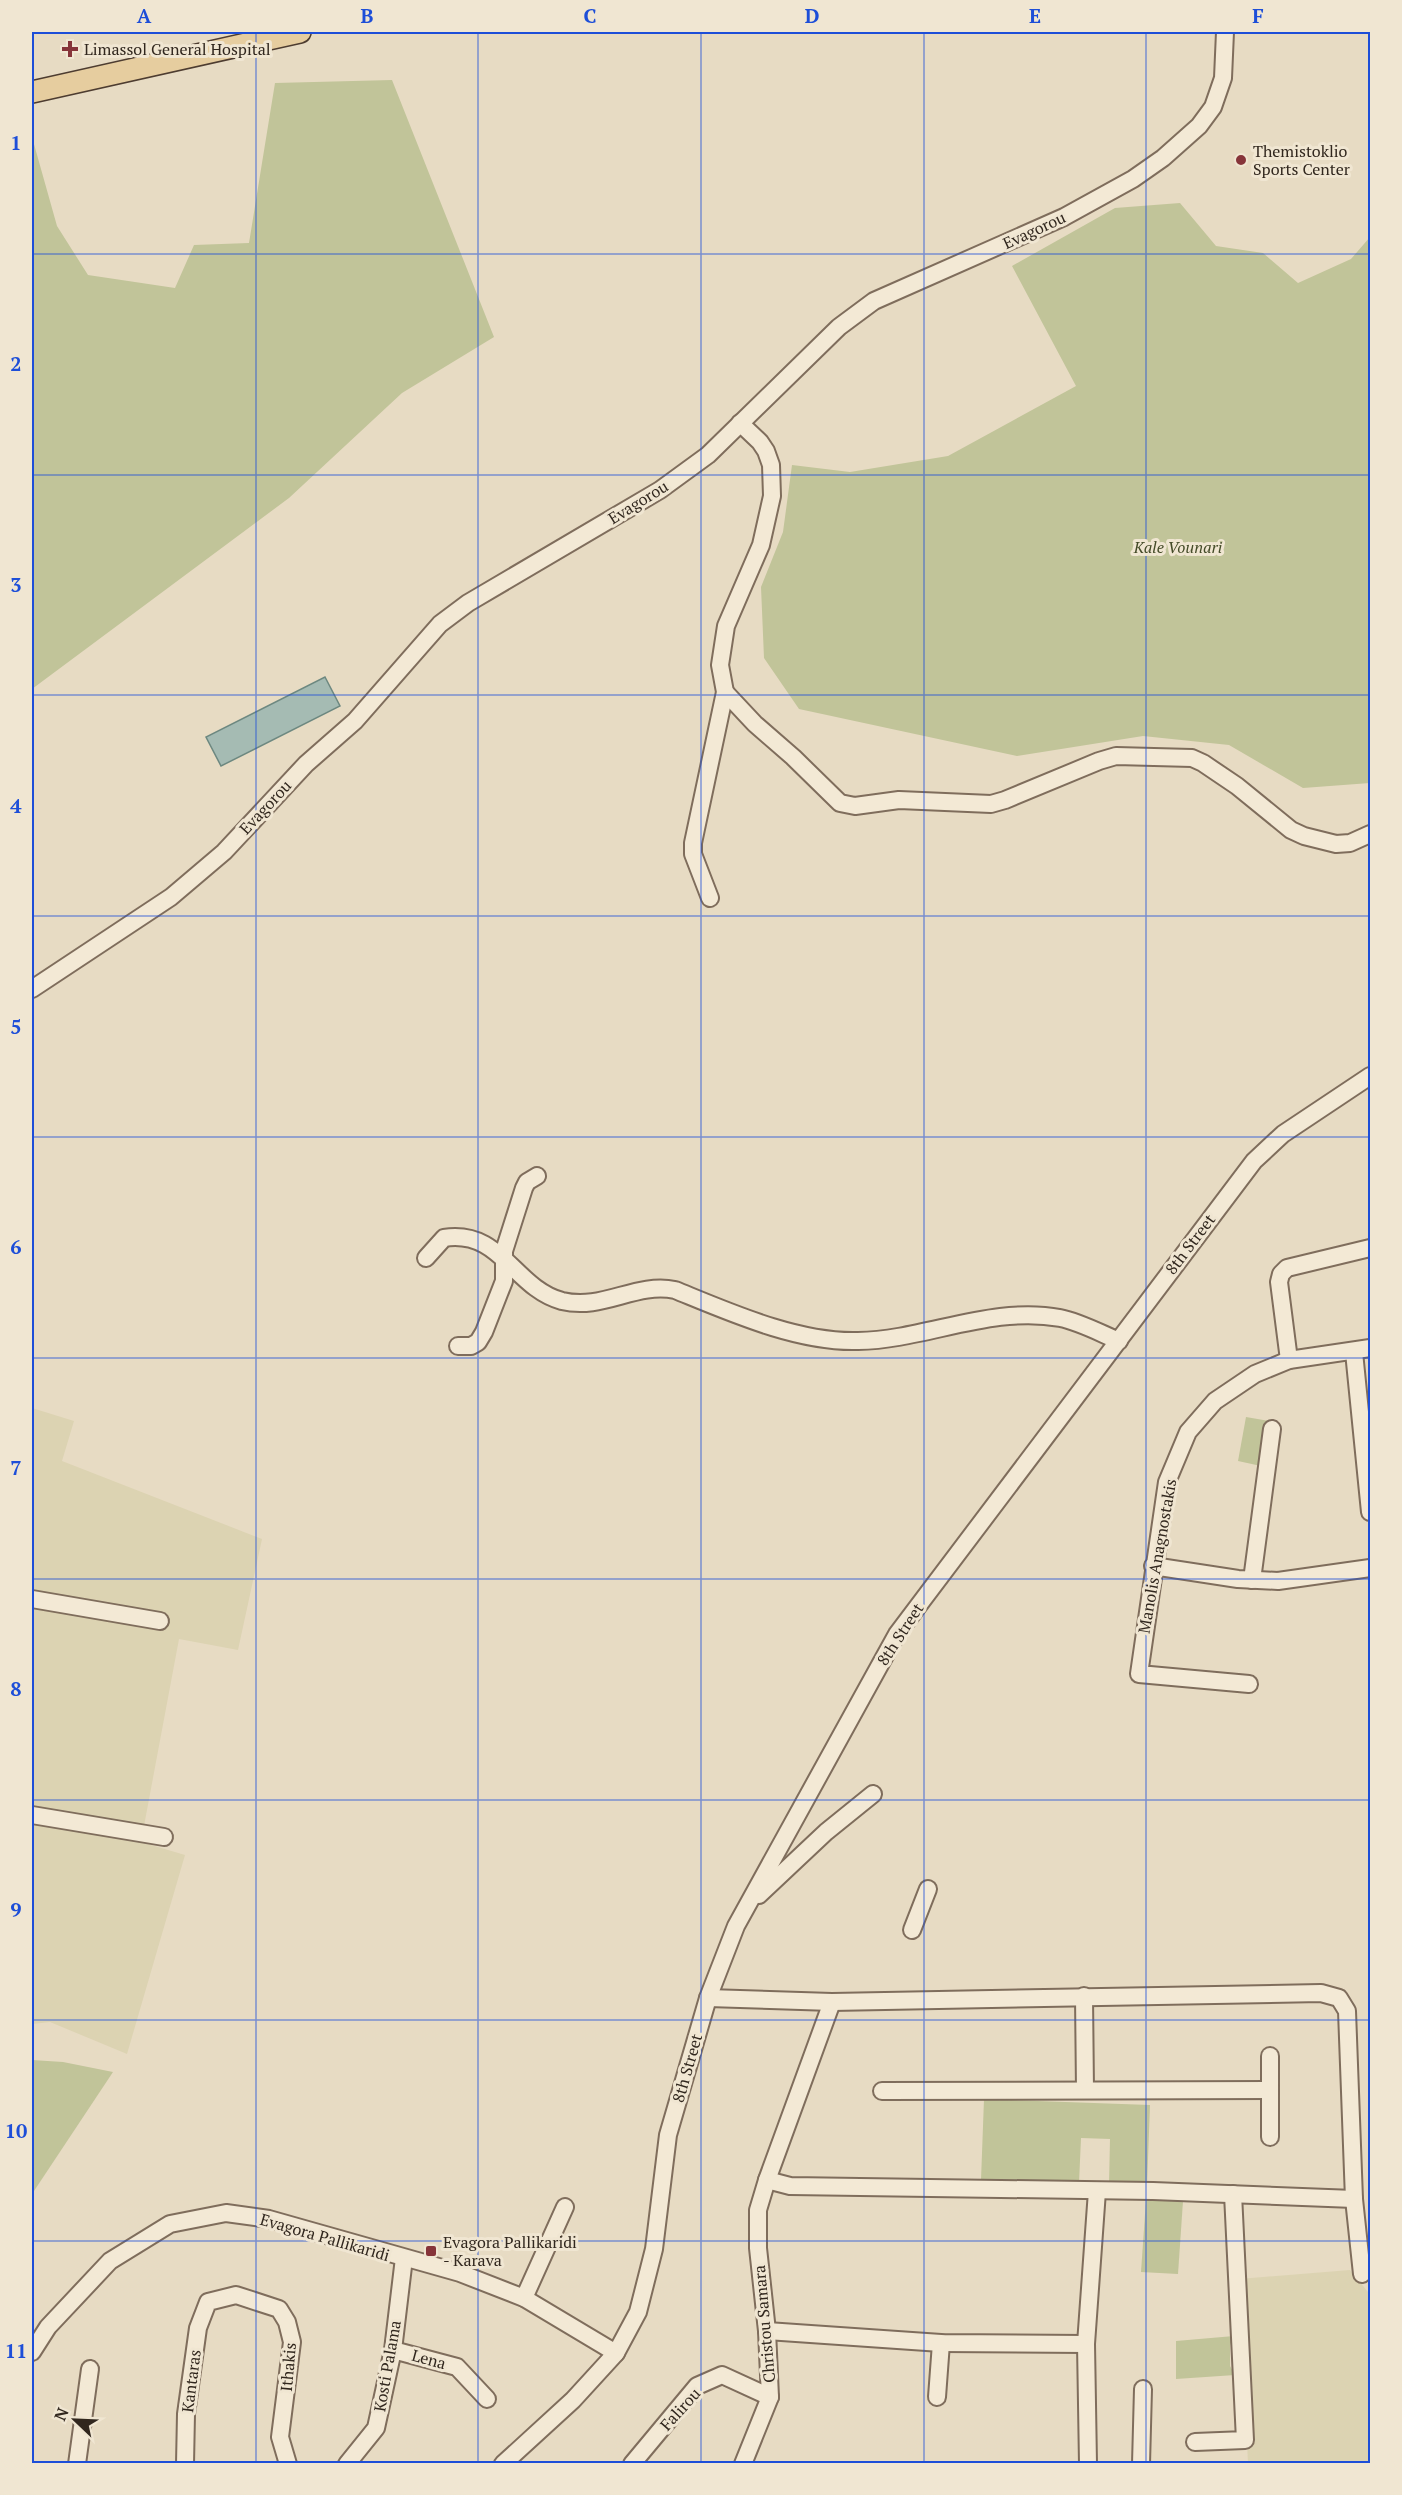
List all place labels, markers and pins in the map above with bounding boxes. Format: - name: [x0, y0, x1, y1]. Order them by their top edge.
- place label: Limassol General Hospital: [84, 38, 271, 60]
- marker: Limassol General Hospital: [61, 40, 79, 58]
- place label: Themistoklio Sports Center: [1253, 140, 1351, 180]
- marker: Themistoklio Sports Center: [1234, 153, 1248, 167]
- place label: Evagora Pallikaridi - Karava: [443, 2231, 577, 2271]
- marker: Evagora Pallikaridi - Karava: [424, 2244, 438, 2258]

